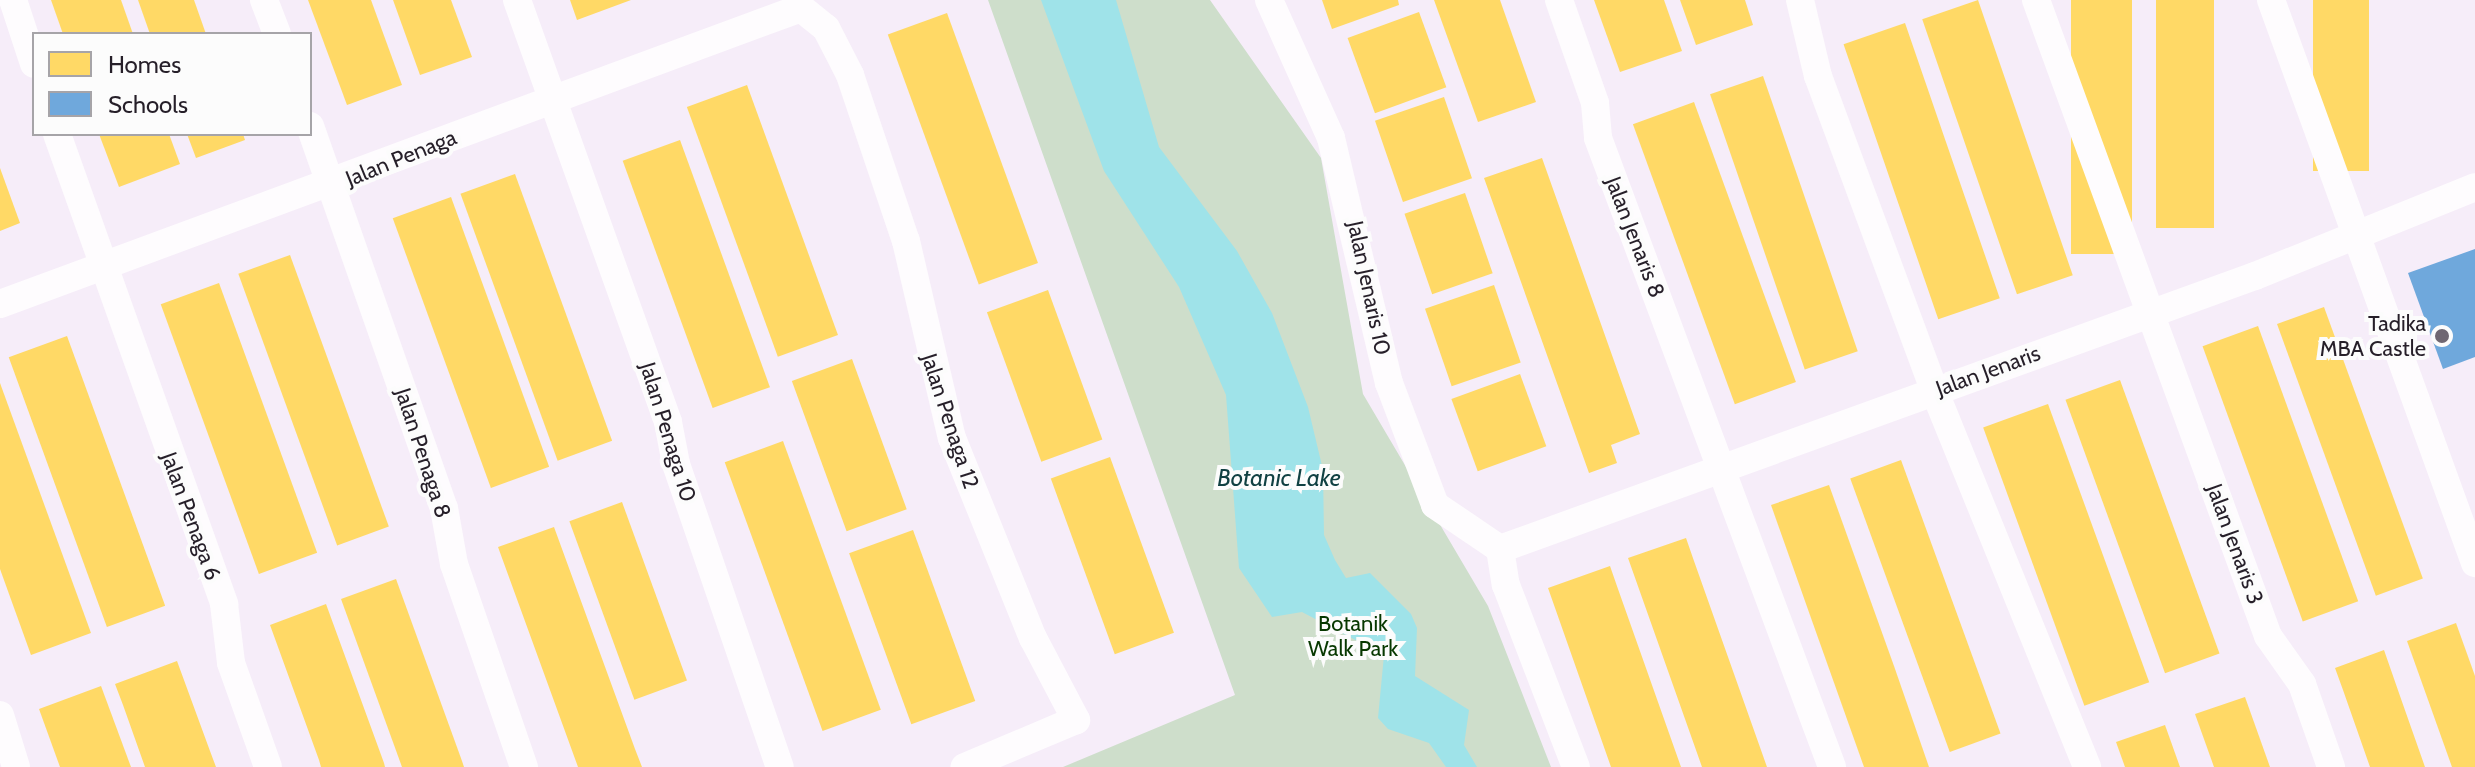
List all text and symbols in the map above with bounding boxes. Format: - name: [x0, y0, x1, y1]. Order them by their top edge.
- legend: [32, 32, 312, 136]
- text: Homes: [108, 50, 181, 79]
- text: Schools: [108, 90, 188, 119]
- street label: Jalan Penaga: [342, 124, 460, 192]
- street label: Jalan Jenaris 8: [1600, 173, 1670, 301]
- street label: Jalan Jenaris 10: [1342, 218, 1396, 358]
- place label: Tadika MBA Castle: [2320, 310, 2426, 362]
- marker: Tadika MBA Castle: [2433, 327, 2451, 345]
- street label: Jalan Jenaris: [1932, 340, 2044, 402]
- street label: Jalan Penaga 12: [916, 350, 984, 492]
- street label: Jalan Penaga 10: [634, 359, 702, 505]
- street label: Jalan Penaga 8: [390, 385, 456, 521]
- street label: Jalan Penaga 6: [156, 448, 226, 584]
- water label: Botanic Lake: [1217, 464, 1341, 492]
- street label: Jalan Jenaris 3: [2201, 480, 2269, 608]
- park label: Botanik Walk Park: [1308, 610, 1398, 662]

